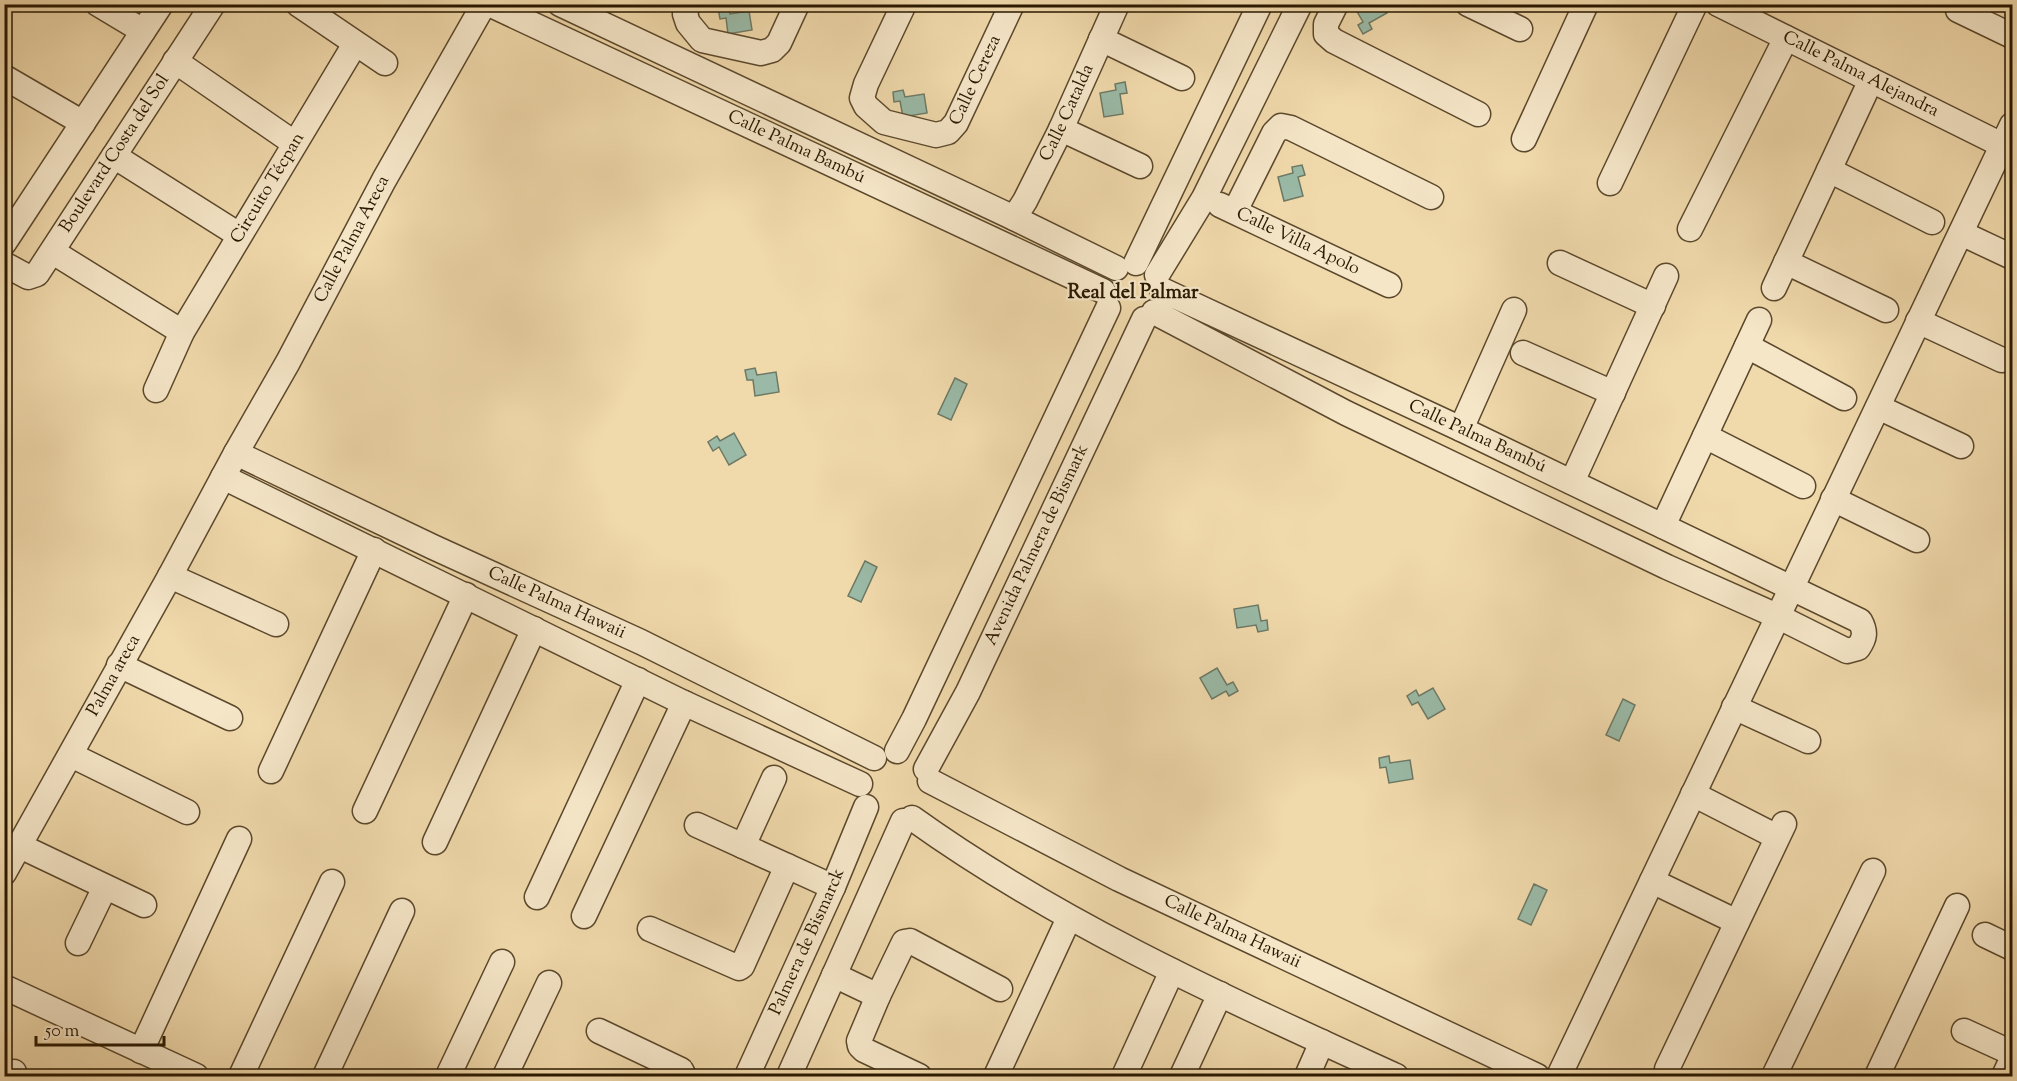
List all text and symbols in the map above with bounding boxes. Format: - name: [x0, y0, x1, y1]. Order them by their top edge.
- street label: Calle Palma Alejandra: [1778, 25, 1943, 125]
- street label: Calle Cereza: [943, 31, 1008, 130]
- street label: Calle Catalda: [1034, 60, 1101, 166]
- street label: Boulevard Costa del Sol: [54, 70, 177, 239]
- street label: Calle Palma Bambú: [723, 104, 869, 191]
- street label: Circuito Técpan: [225, 128, 312, 249]
- street label: Calle Palma Areca: [308, 171, 397, 308]
- street label: Calle Villa Apolo: [1231, 201, 1364, 282]
- district label: Real del Palmar: [1067, 279, 1199, 308]
- street label: Calle Palma Bambú: [1404, 394, 1550, 480]
- street label: Avenida Palmera de Bismark: [979, 440, 1096, 650]
- street label: Calle Palma Hawaii: [483, 561, 630, 646]
- street label: Palma areca: [81, 630, 148, 721]
- street label: Palmera de Bismarck: [763, 865, 852, 1020]
- street label: Calle Palma Hawaii: [1159, 889, 1305, 976]
- scale bar: [36, 1009, 164, 1047]
- text: 50 m: [44, 1019, 80, 1045]

